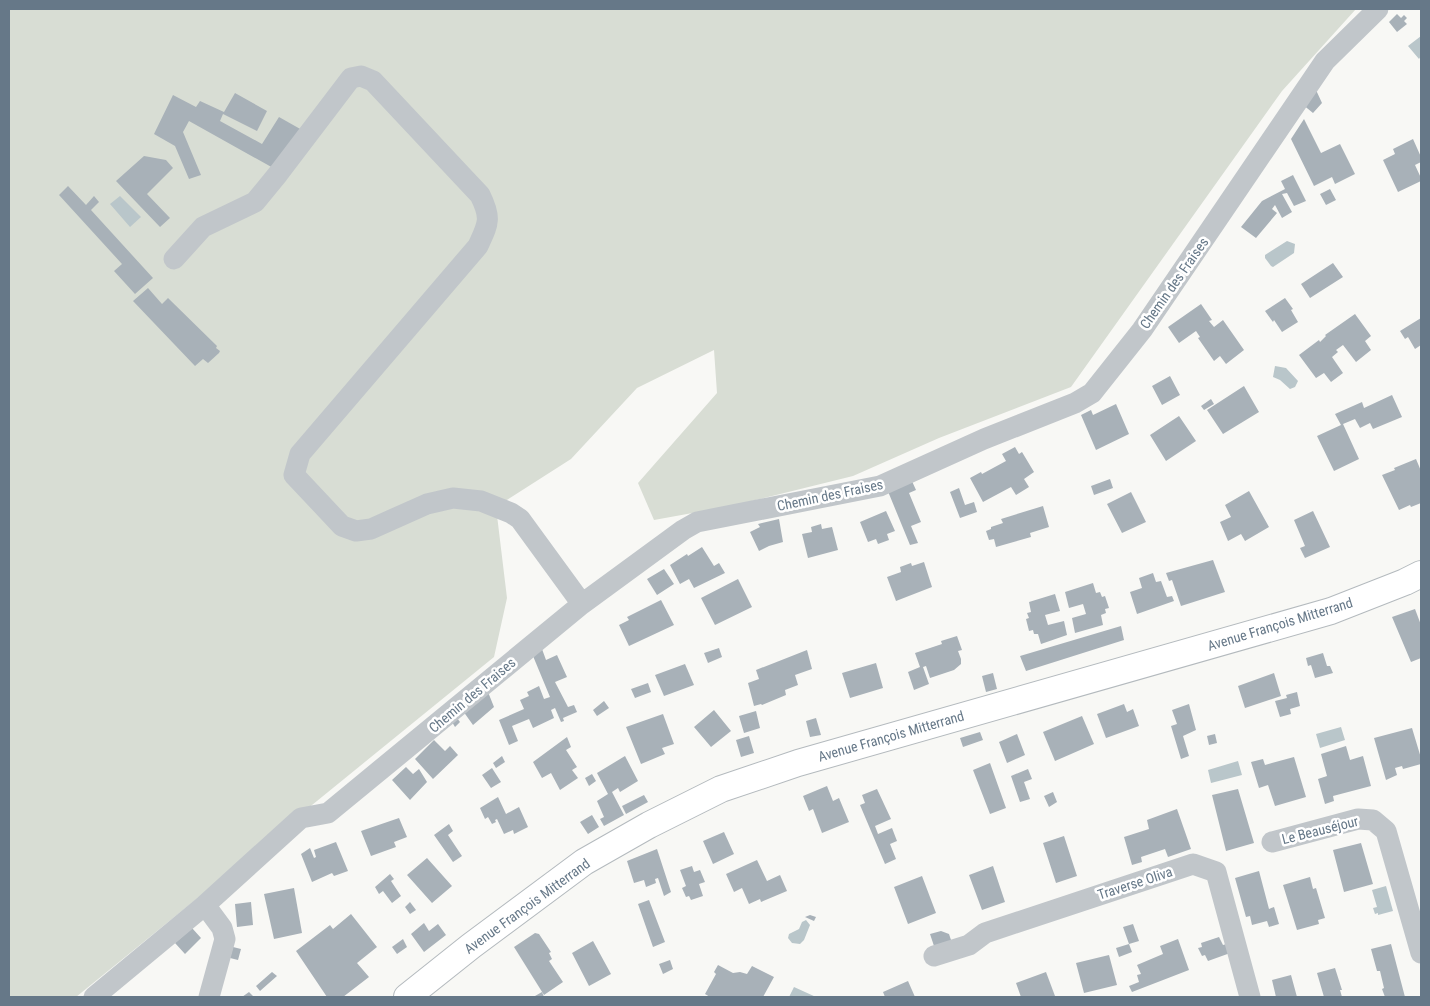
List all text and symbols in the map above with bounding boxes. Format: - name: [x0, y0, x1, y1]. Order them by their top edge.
- street label: Chemin des Fraises: [1136, 234, 1212, 332]
- street label: Chemin des Fraises: [776, 476, 884, 514]
- street label: Avenue François Mitterrand: [1205, 594, 1355, 654]
- street label: Chemin des Fraises: [426, 654, 518, 736]
- street label: Avenue François Mitterrand: [816, 707, 966, 765]
- street label: Le Beauséjour: [1280, 813, 1360, 847]
- street label: Avenue François Mitterrand: [461, 855, 593, 957]
- street label: Traverse Oliva: [1096, 863, 1174, 903]

